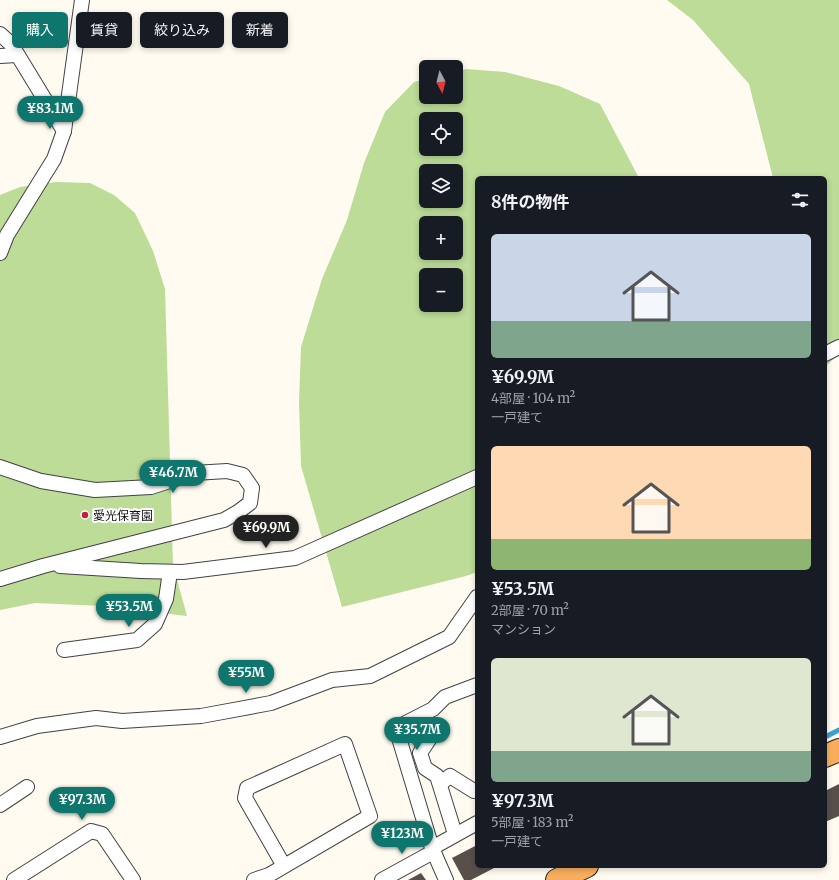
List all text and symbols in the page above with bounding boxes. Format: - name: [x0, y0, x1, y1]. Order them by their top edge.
- chip: 購入: [12, 12, 68, 48]
- chip: 賃貸: [76, 12, 132, 48]
- chip: 絞り込み: [140, 12, 224, 48]
- chip: 新着: [232, 12, 288, 48]
- north arrow: [419, 60, 463, 104]
- map controls: [419, 60, 463, 312]
- pin: ¥83.1M: [17, 96, 83, 130]
- text: ¥83.1M: [26, 100, 74, 117]
- button: locate: [419, 112, 463, 156]
- button: layers: [419, 164, 463, 208]
- icon: filters: [789, 189, 811, 211]
- text: 8件の物件: [491, 191, 570, 213]
- button: +: [419, 216, 463, 260]
- icon: home: [615, 260, 687, 332]
- button: −: [419, 268, 463, 312]
- text: ¥69.9M: [491, 366, 554, 388]
- text: 4部屋 · 104 m²: [491, 390, 575, 407]
- text: 一戸建て: [491, 409, 543, 426]
- pin: ¥46.7M: [140, 460, 206, 494]
- text: ¥46.7M: [148, 464, 198, 481]
- icon: home: [615, 472, 687, 544]
- place label: 愛光保育園: [93, 508, 153, 523]
- marker: 愛光保育園: [80, 510, 90, 520]
- pin: ¥69.9M: [233, 515, 299, 549]
- text: ¥69.9M: [242, 519, 290, 536]
- text: ¥53.5M: [491, 578, 554, 600]
- pin: ¥53.5M: [96, 594, 162, 628]
- text: ¥53.5M: [105, 598, 153, 615]
- text: 2部屋 · 70 m²: [491, 602, 569, 619]
- text: マンション: [491, 621, 556, 638]
- pin: ¥55M: [222, 660, 270, 694]
- text: ¥55M: [227, 664, 265, 681]
- icon: home: [615, 684, 687, 756]
- pin: ¥35.7M: [384, 717, 450, 751]
- text: ¥35.7M: [393, 721, 441, 738]
- pin: ¥97.3M: [49, 787, 115, 821]
- text: ¥97.3M: [491, 790, 554, 812]
- text: ¥97.3M: [58, 791, 106, 808]
- text: 5部屋 · 183 m²: [491, 814, 573, 831]
- pin: ¥123M: [374, 821, 430, 855]
- text: ¥123M: [380, 825, 424, 842]
- text: 一戸建て: [491, 833, 543, 850]

